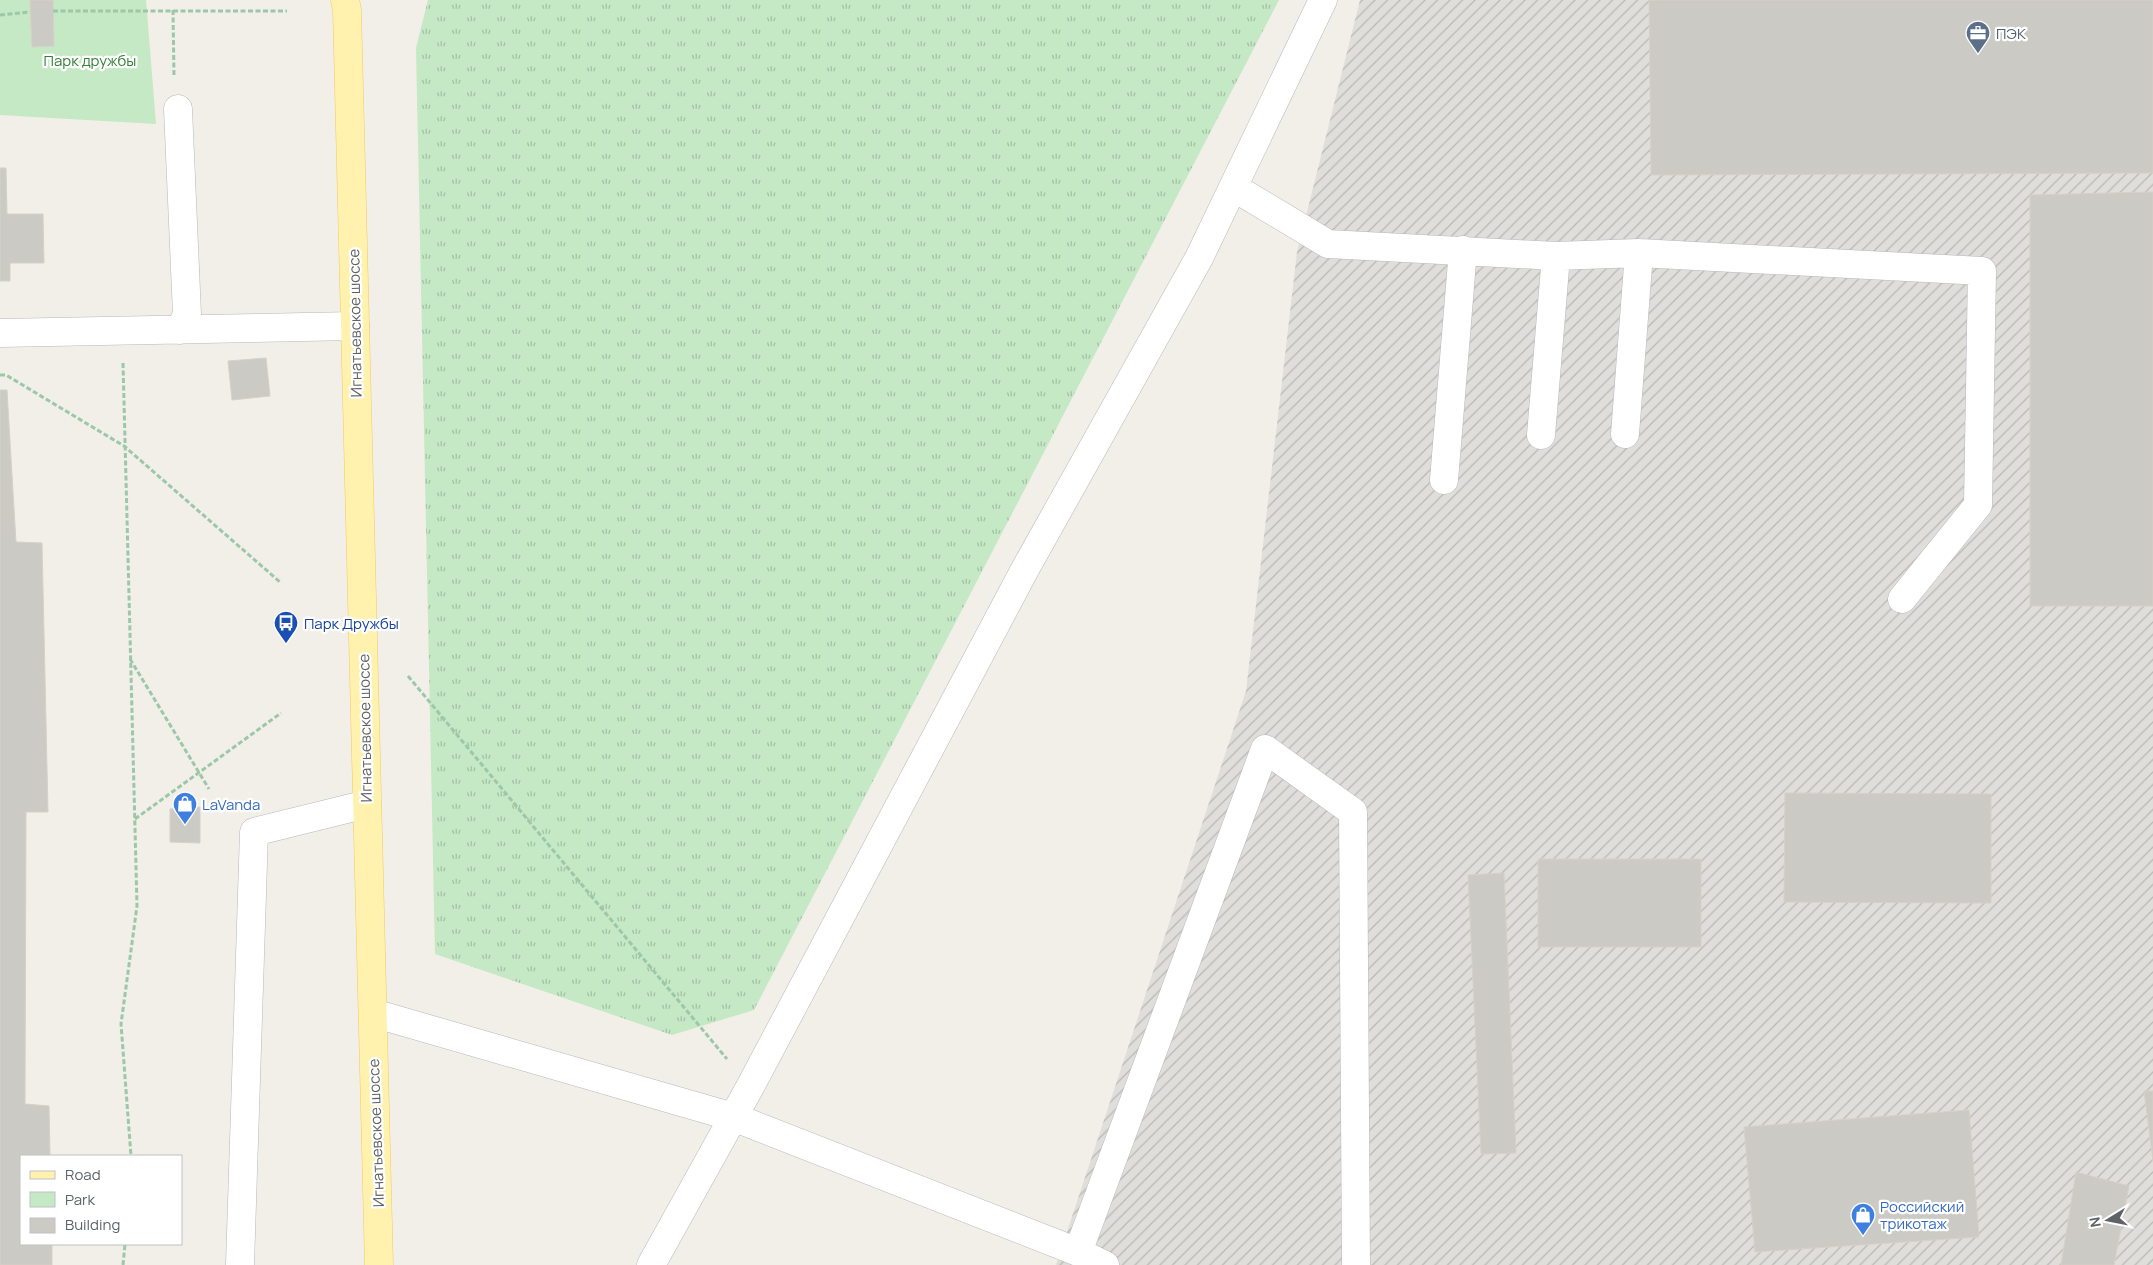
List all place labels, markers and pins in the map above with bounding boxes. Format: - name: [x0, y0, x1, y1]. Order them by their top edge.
- office icon: ПЭК: [1965, 20, 1991, 54]
- place label: ПЭК: [1996, 23, 2026, 44]
- bus stop icon: Парк Дружбы: [273, 610, 299, 644]
- place label: Парк Дружбы: [304, 613, 399, 634]
- shop icon: LaVanda: [172, 791, 198, 825]
- place label: LaVanda: [202, 794, 260, 815]
- place label: Российский трикотаж: [1880, 1196, 1964, 1234]
- shop icon: Российский трикотаж: [1850, 1202, 1876, 1236]

